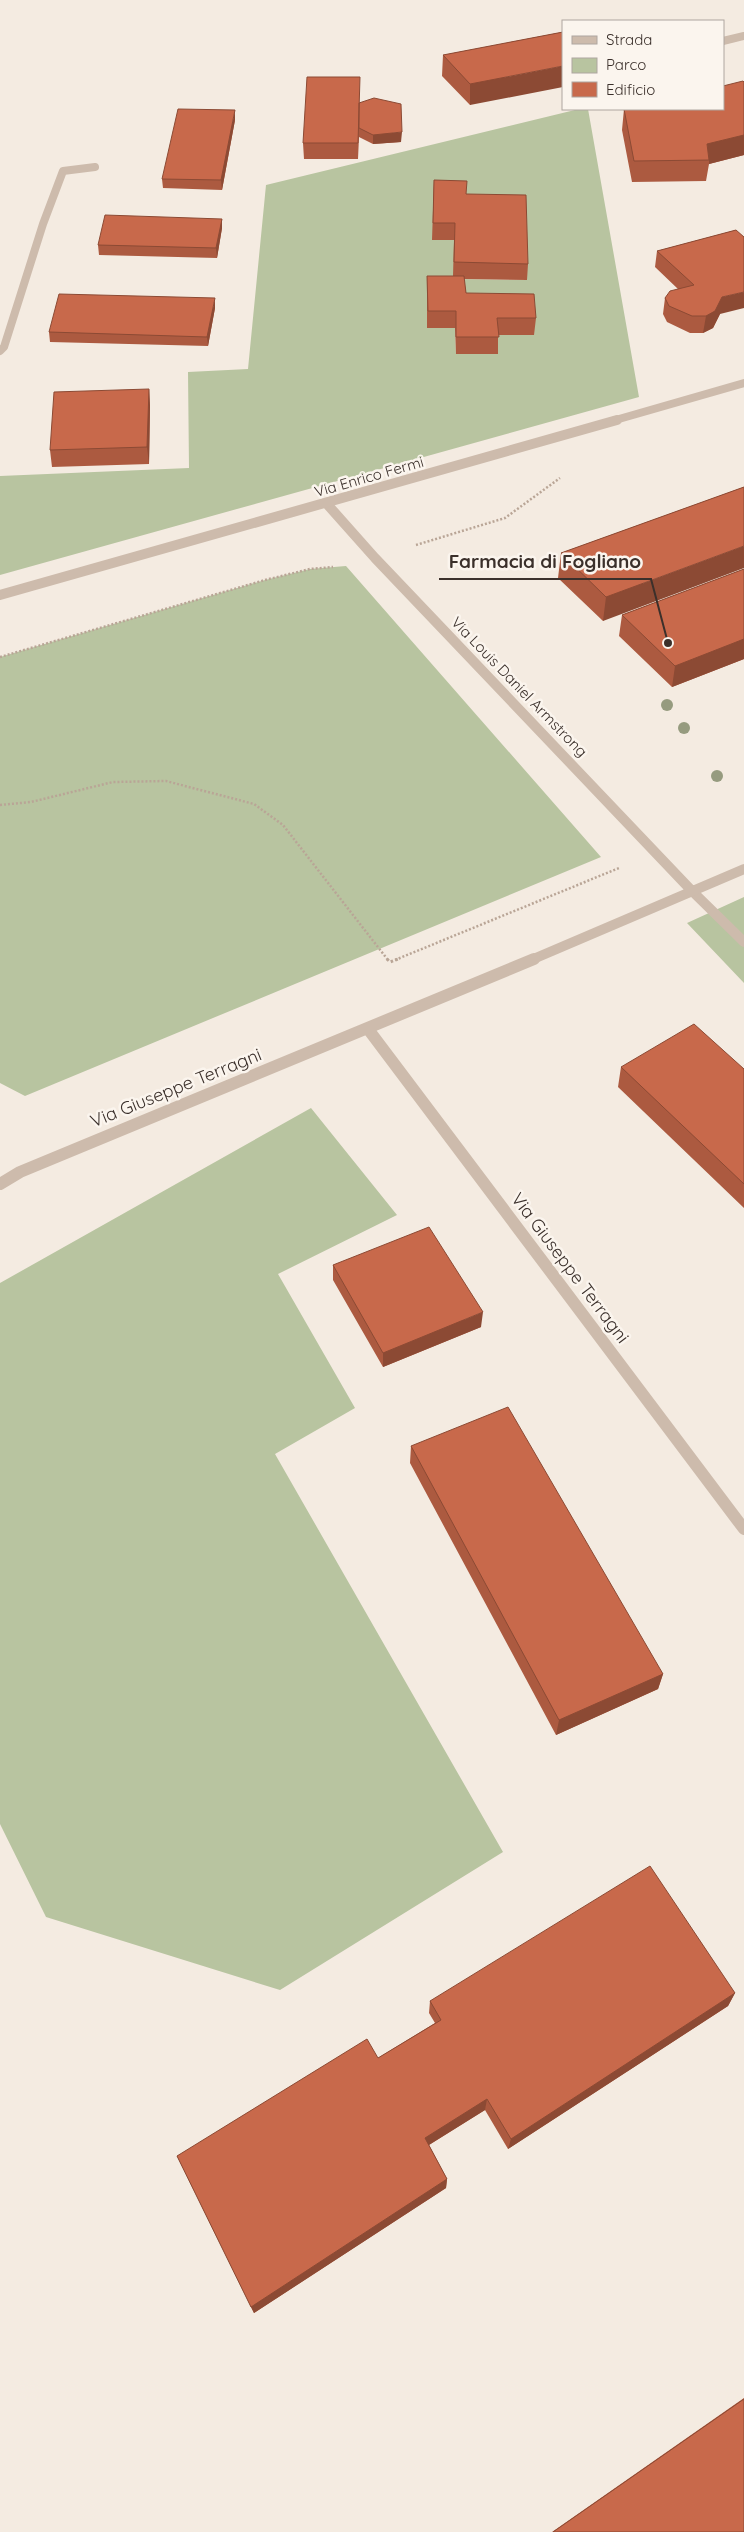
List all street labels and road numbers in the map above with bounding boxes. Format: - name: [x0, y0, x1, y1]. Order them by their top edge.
- street label: Via Enrico Fermi: [312, 452, 426, 501]
- street label: Via Louis Daniel Armstrong: [447, 612, 591, 761]
- street label: Via Giuseppe Terragni: [87, 1043, 265, 1132]
- street label: Via Giuseppe Terragni: [506, 1188, 635, 1348]

